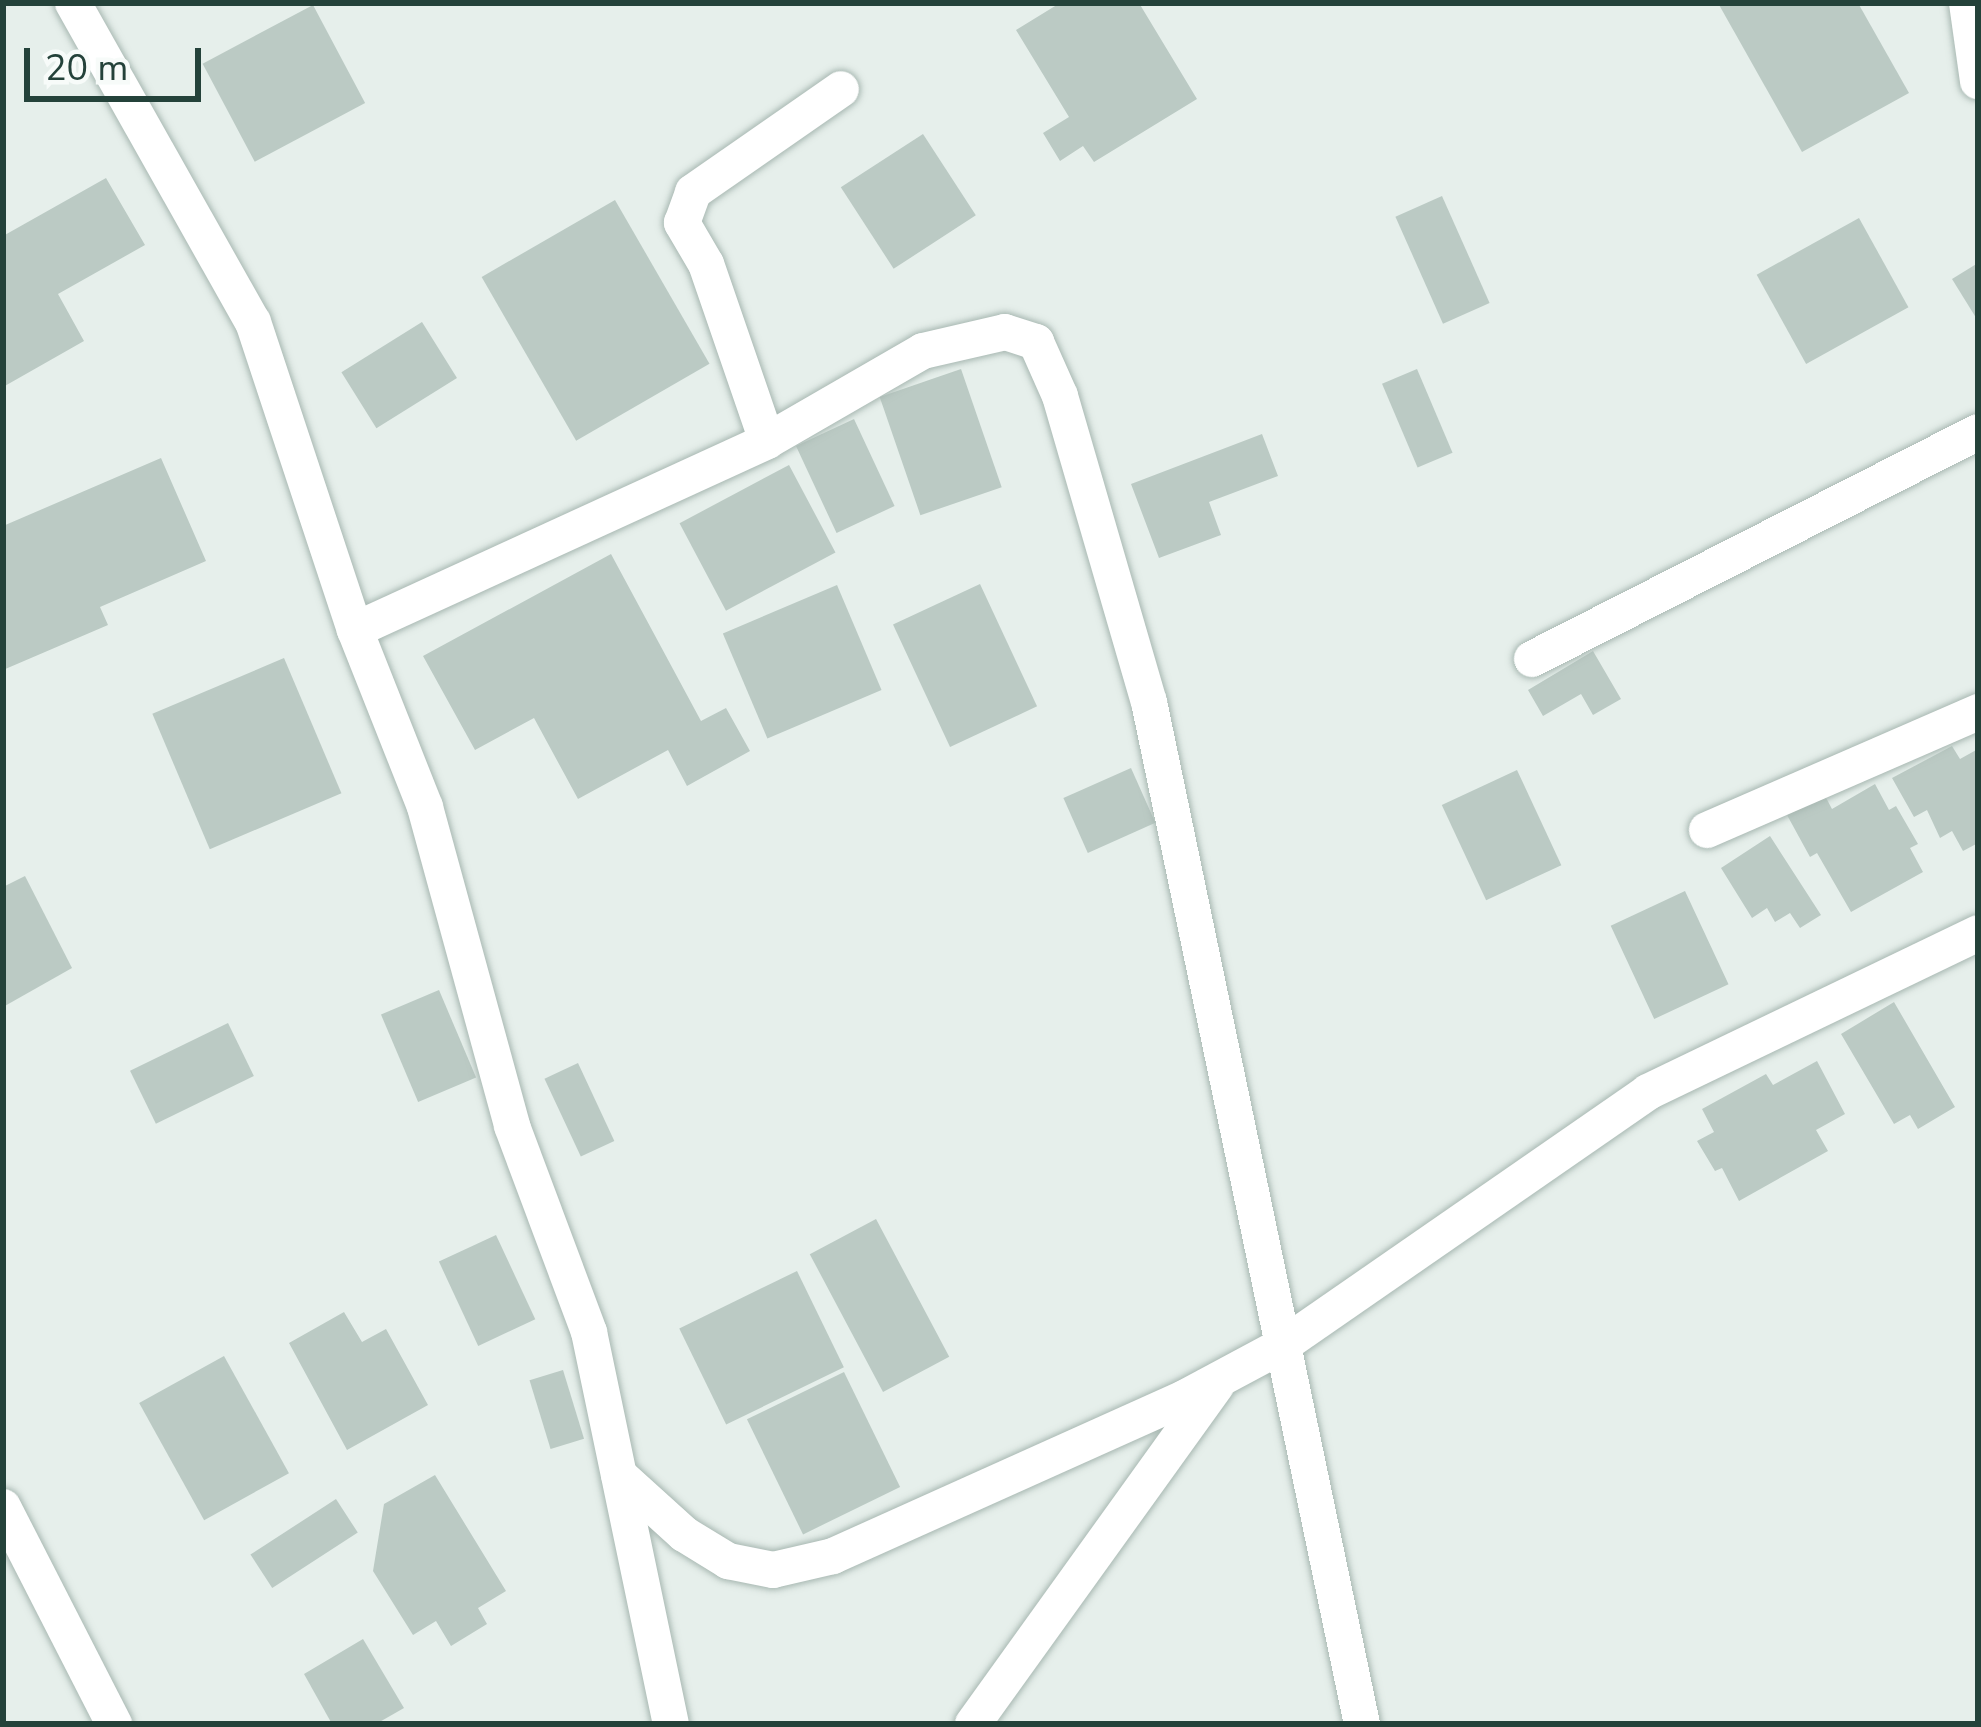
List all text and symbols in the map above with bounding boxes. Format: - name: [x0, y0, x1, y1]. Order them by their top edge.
- scale bar: [30, 24, 207, 98]
- text: 20 m: [45, 44, 128, 93]

